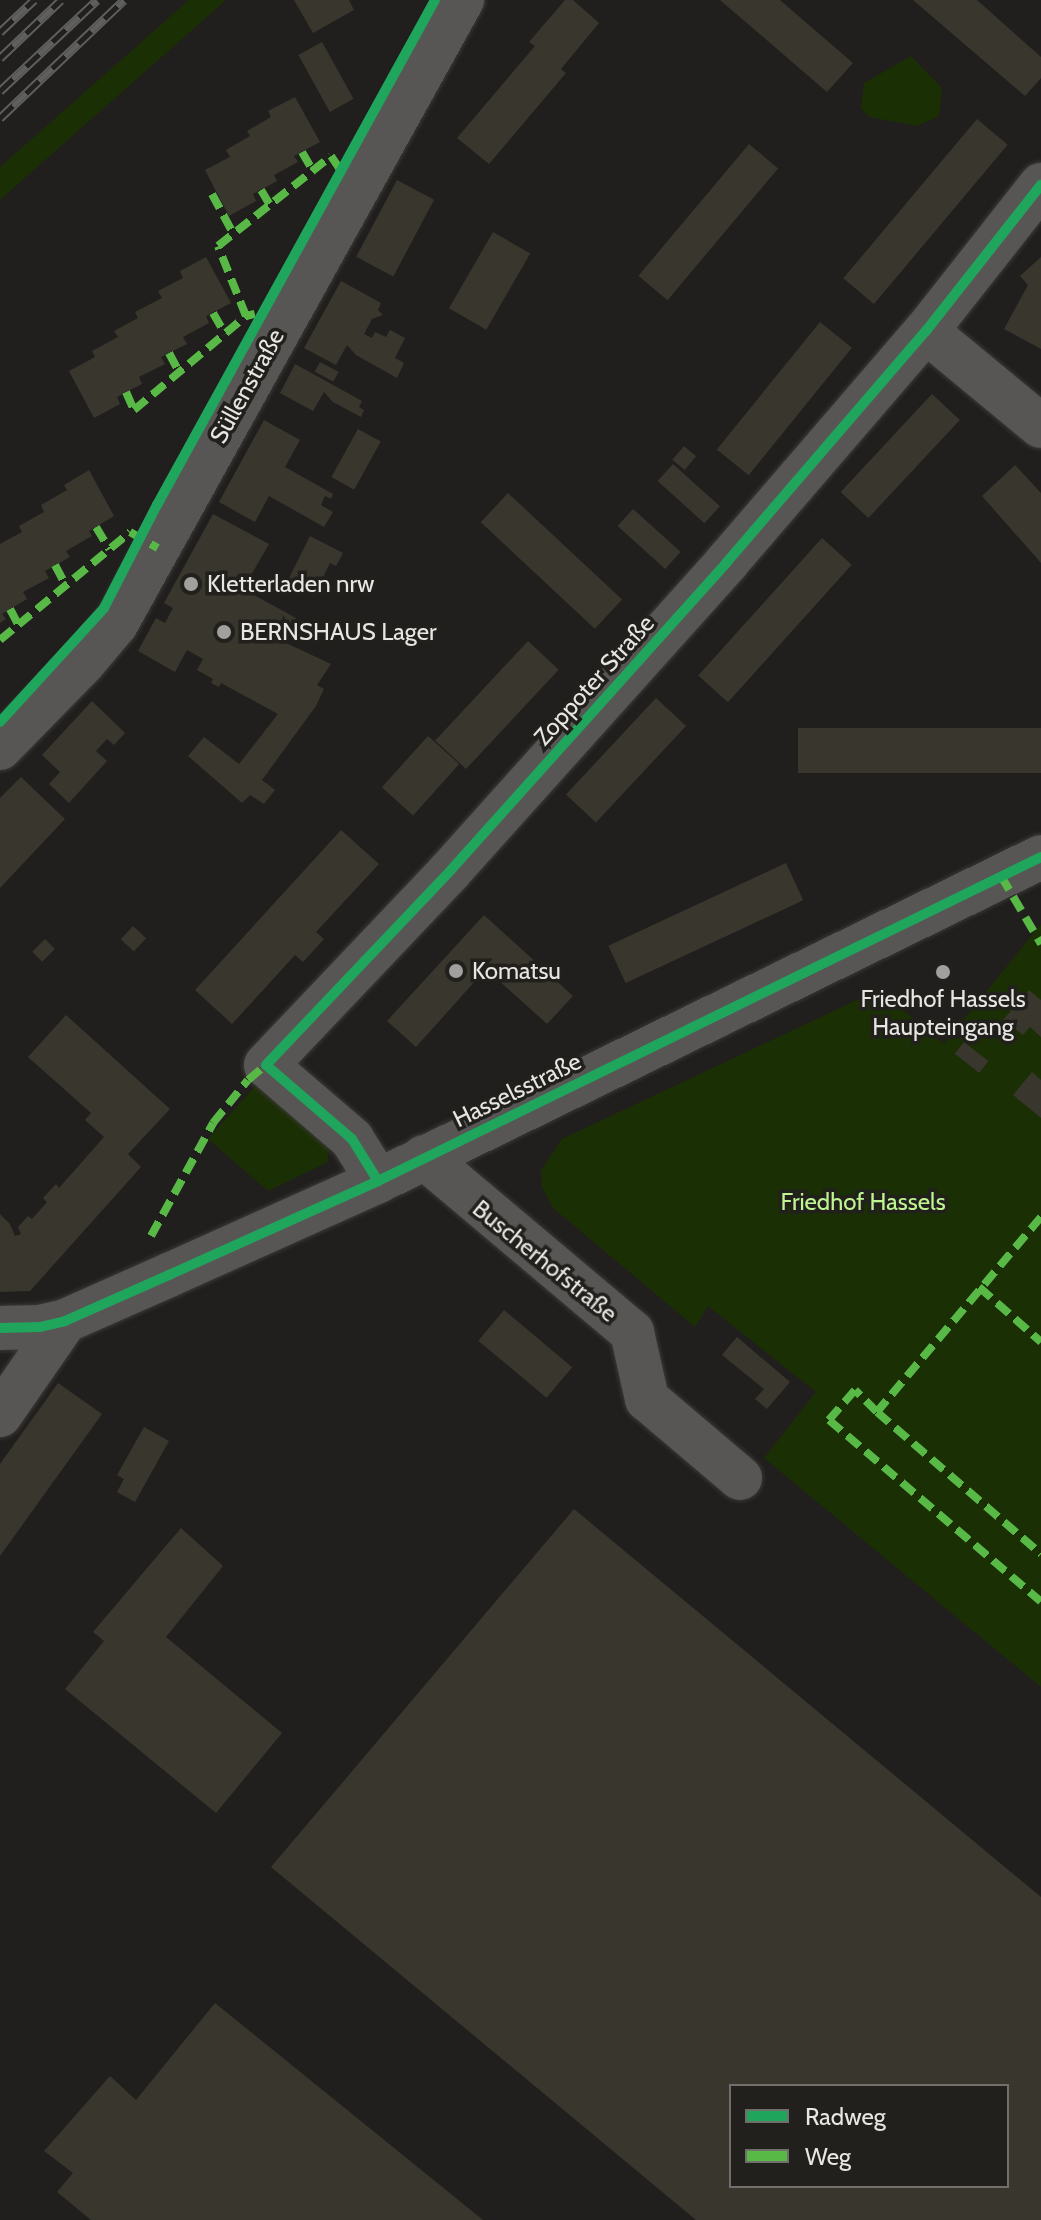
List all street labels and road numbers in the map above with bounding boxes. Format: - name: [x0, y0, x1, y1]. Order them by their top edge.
- street label: Süllenstraße: [204, 324, 290, 448]
- street label: Zoppoter Straße: [528, 609, 660, 751]
- street label: Hasselsstraße: [448, 1047, 586, 1133]
- street label: Buscherhofstraße: [467, 1194, 623, 1328]

